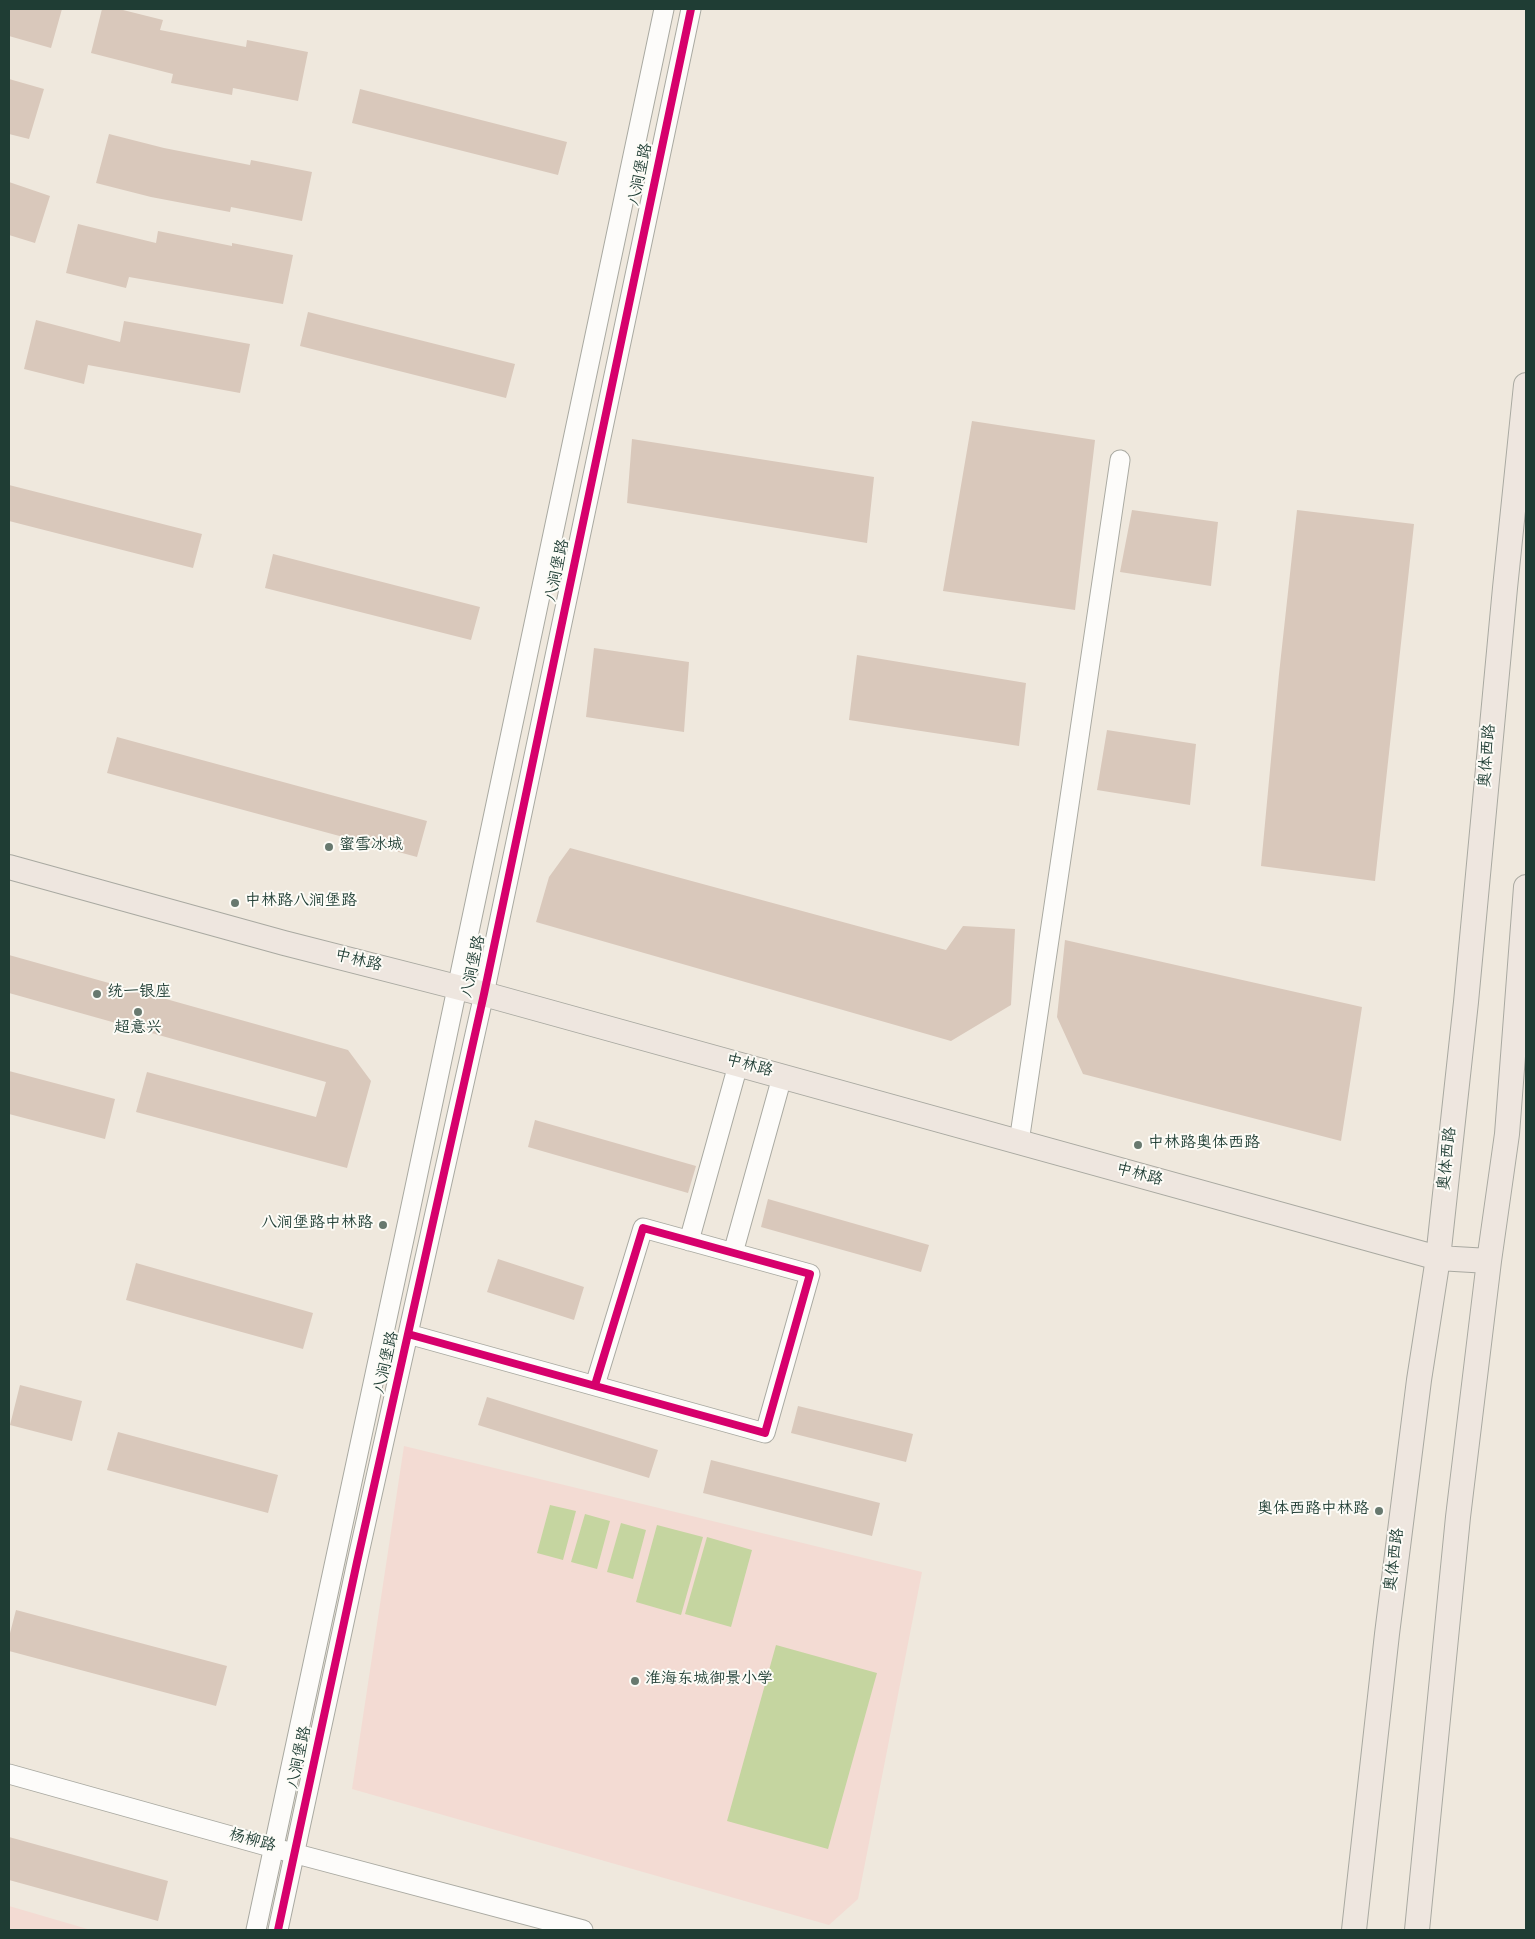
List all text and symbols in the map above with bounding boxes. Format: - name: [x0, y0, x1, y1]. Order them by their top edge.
- street label: 八涧堡路: [626, 142, 658, 208]
- street label: 八涧堡路: [543, 538, 575, 604]
- street label: 奥体西路: [1477, 723, 1501, 789]
- place label: 蜜雪冰城: [339, 837, 403, 857]
- marker: 蜜雪冰城: [323, 841, 335, 853]
- place label: 中林路八涧堡路: [245, 893, 357, 913]
- marker: 中林路八涧堡路: [229, 897, 241, 909]
- street label: 八涧堡路: [459, 934, 491, 1000]
- street label: 中林路: [332, 947, 384, 977]
- place label: 统一银座: [107, 984, 171, 1004]
- marker: 统一银座: [91, 988, 103, 1000]
- marker: 超意兴: [132, 1006, 144, 1018]
- place label: 超意兴: [114, 1020, 162, 1040]
- street label: 中林路: [723, 1052, 775, 1082]
- street label: 奥体西路: [1436, 1126, 1462, 1192]
- place label: 中林路奥体西路: [1148, 1135, 1260, 1155]
- marker: 中林路奥体西路: [1132, 1139, 1144, 1151]
- street label: 中林路: [1113, 1161, 1165, 1191]
- place label: 八涧堡路中林路: [261, 1215, 373, 1235]
- marker: 八涧堡路中林路: [377, 1219, 389, 1231]
- street label: 八涧堡路: [371, 1330, 405, 1396]
- place label: 奥体西路中林路: [1257, 1501, 1369, 1521]
- marker: 奥体西路中林路: [1373, 1505, 1385, 1517]
- street label: 奥体西路: [1383, 1527, 1409, 1593]
- place label: 淮海东城御景小学: [645, 1671, 773, 1691]
- marker: 淮海东城御景小学: [629, 1675, 641, 1687]
- street label: 八涧堡路: [285, 1725, 317, 1791]
- street label: 杨柳路: [226, 1827, 278, 1857]

